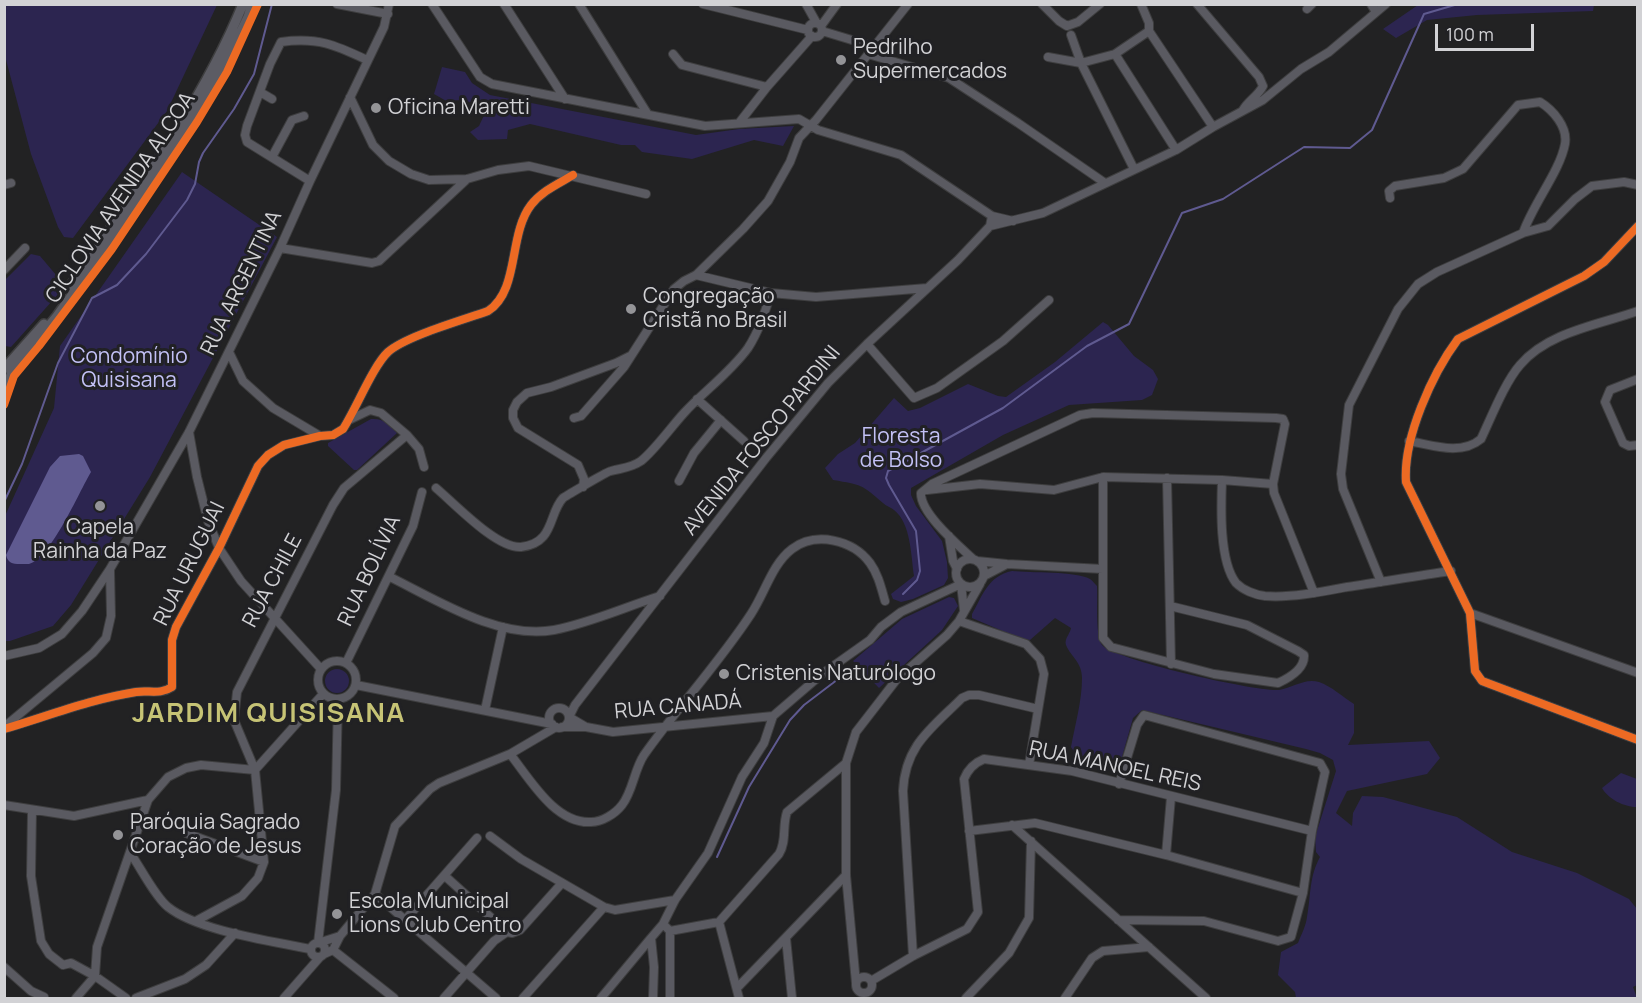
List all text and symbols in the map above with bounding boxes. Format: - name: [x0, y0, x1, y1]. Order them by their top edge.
- scale bar: [1438, 12, 1537, 50]
- text: 100 m: [1446, 22, 1494, 46]
- place label: Pedrilho Supermercados: [853, 35, 1007, 85]
- marker: Pedrilho Supermercados: [834, 53, 848, 67]
- street label: CICLOVIA AVENIDA ALCOA: [41, 88, 201, 308]
- place label: Oficina Maretti: [388, 95, 530, 121]
- marker: Oficina Maretti: [369, 101, 383, 115]
- street label: RUA ARGENTINA: [196, 207, 288, 359]
- place label: Congregação Cristã no Brasil: [643, 284, 787, 334]
- marker: Congregação Cristã no Brasil: [624, 302, 638, 316]
- street label: AVENIDA FOSCO PARDINI: [678, 341, 846, 541]
- park label: Condomínio Quisisana: [70, 344, 188, 394]
- park label: Floresta de Bolso: [860, 424, 942, 474]
- street label: RUA URUGUAI: [149, 498, 231, 630]
- marker: Capela Rainha da Paz: [93, 499, 107, 513]
- street label: RUA BOLÍVIA: [333, 512, 407, 630]
- place label: Capela Rainha da Paz: [33, 515, 167, 565]
- street label: RUA CHILE: [238, 530, 308, 632]
- place label: Cristenis Naturólogo: [736, 661, 936, 687]
- marker: Cristenis Naturólogo: [717, 667, 731, 681]
- street label: RUA CANADÁ: [613, 689, 743, 725]
- district label: JARDIM QUISISANA: [132, 698, 406, 730]
- street label: RUA MANOEL REIS: [1027, 736, 1203, 798]
- place label: Paróquia Sagrado Coração de Jesus: [130, 810, 302, 860]
- marker: Paróquia Sagrado Coração de Jesus: [111, 828, 125, 842]
- place label: Escola Municipal Lions Club Centro: [349, 889, 521, 939]
- marker: Escola Municipal Lions Club Centro: [330, 907, 344, 921]

